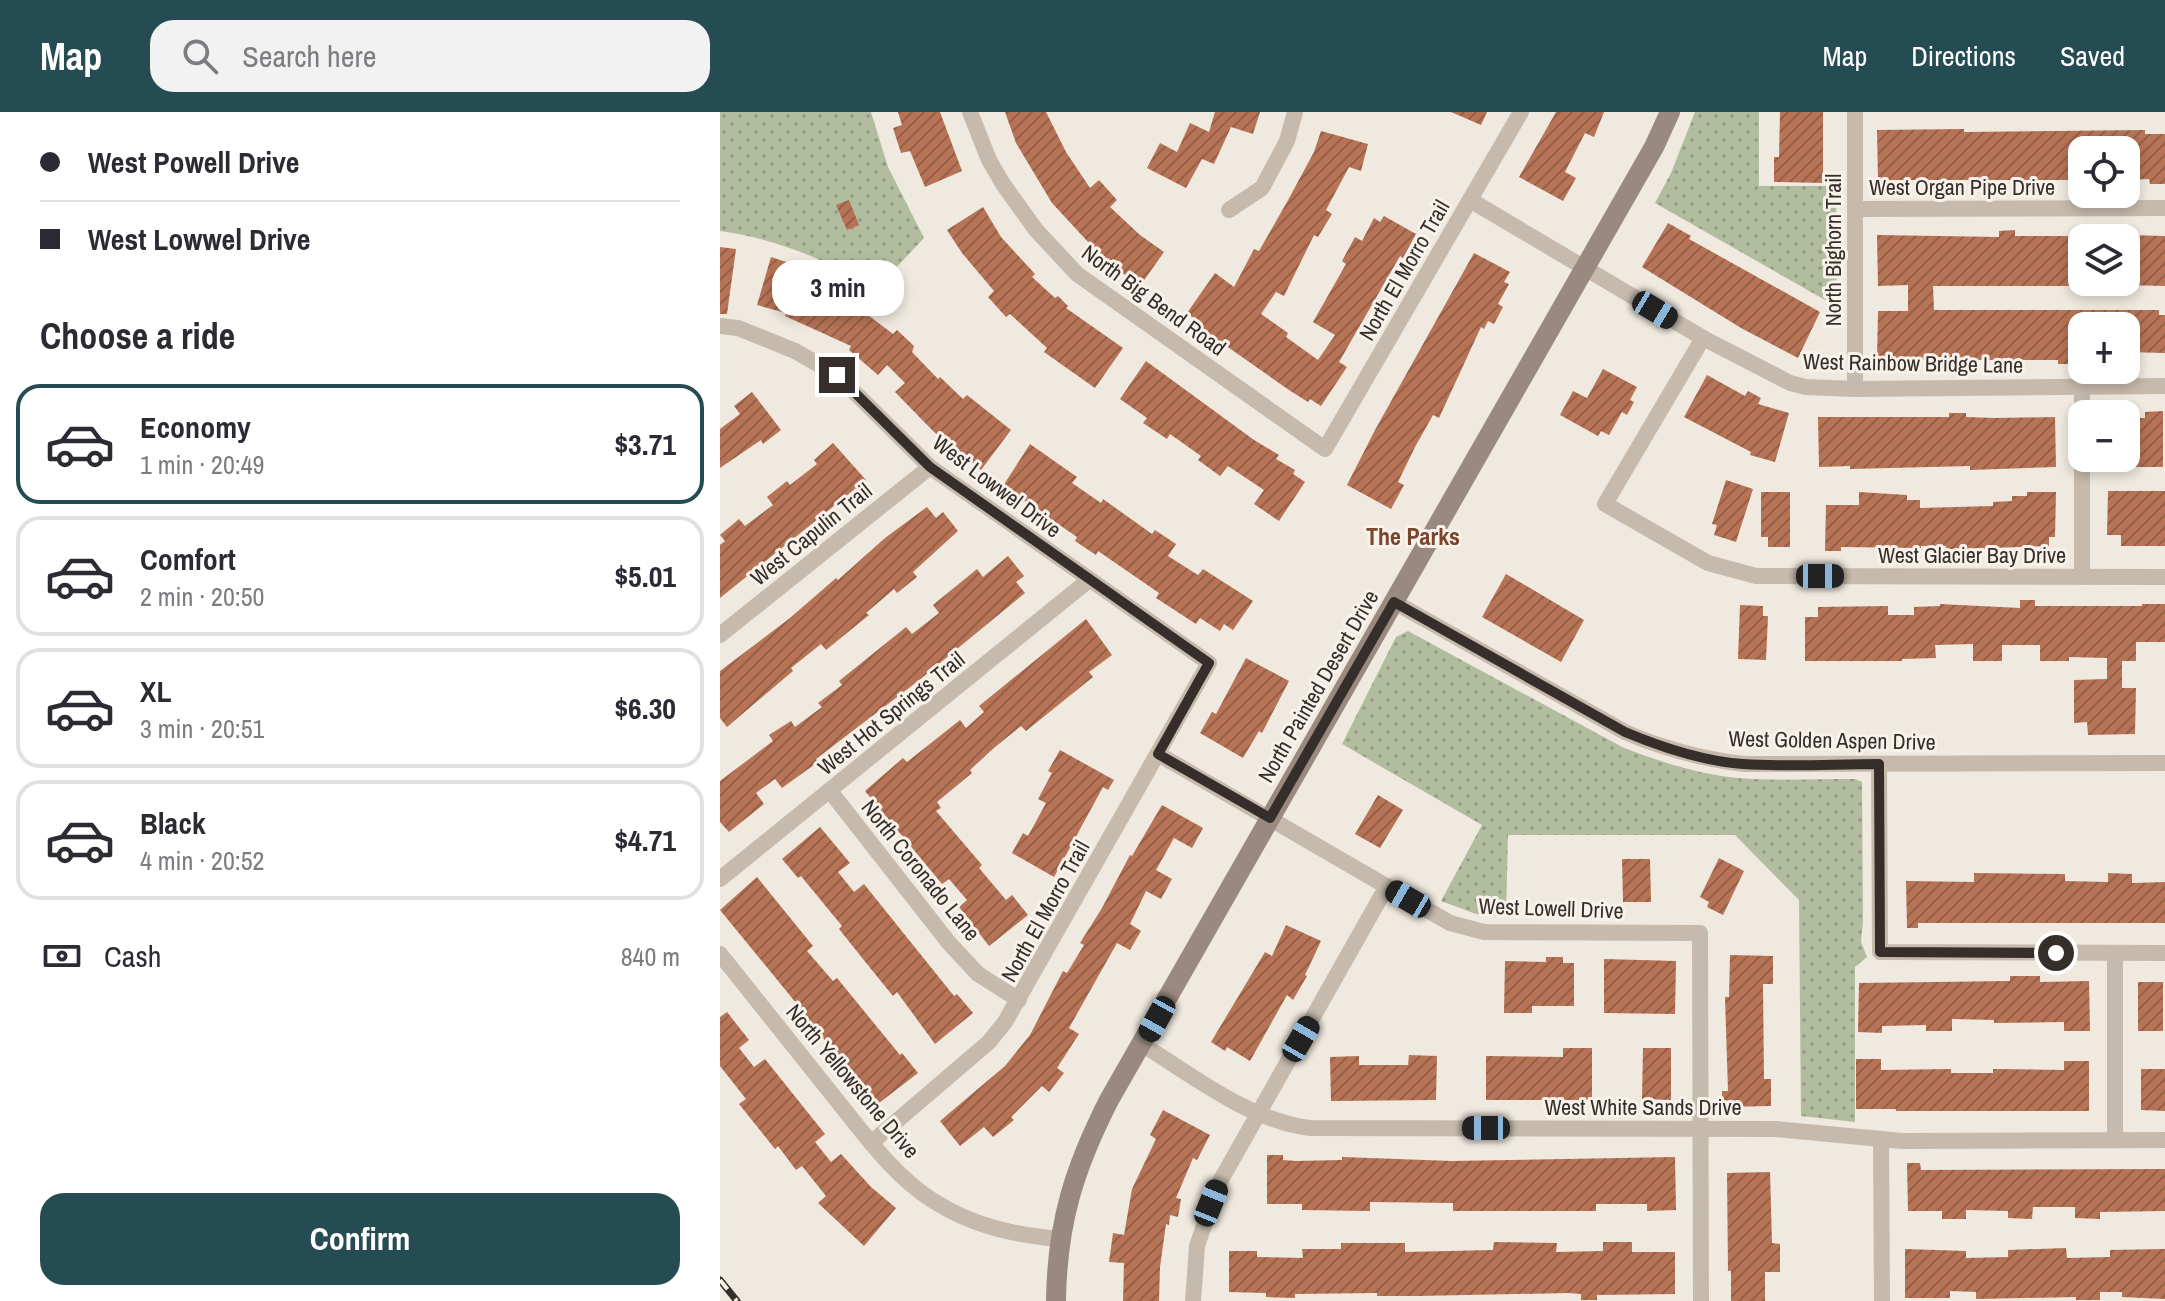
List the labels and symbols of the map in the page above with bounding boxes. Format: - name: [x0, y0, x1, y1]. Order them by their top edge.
- street label: West Organ Pipe Drive: [1869, 172, 2055, 202]
- street label: North Bighorn Trail: [1818, 174, 1848, 326]
- street label: North El Morro Trail: [1352, 194, 1456, 346]
- street label: North Big Bend Road: [1076, 237, 1232, 363]
- callout: 3 min: [771, 259, 903, 315]
- car: [1628, 287, 1682, 333]
- street label: West Rainbow Bridge Lane: [1803, 346, 2023, 380]
- route end: [819, 357, 855, 393]
- street label: West Lowwel Drive: [926, 428, 1068, 544]
- street label: West Capulin Trail: [744, 476, 878, 592]
- district label: The Parks: [1366, 520, 1460, 552]
- street label: West Glacier Bay Drive: [1878, 540, 2066, 570]
- car: [1796, 564, 1844, 588]
- street label: North Painted Desert Drive: [1251, 584, 1385, 788]
- street label: West Hot Springs Trail: [811, 644, 971, 782]
- street label: West Golden Aspen Drive: [1728, 723, 1936, 757]
- street label: North Coronado Lane: [855, 793, 987, 947]
- street label: North El Morro Trail: [994, 835, 1096, 987]
- car: [1381, 877, 1435, 921]
- street label: West Lowell Drive: [1478, 890, 1624, 926]
- route start: [2038, 935, 2074, 971]
- car: [1135, 992, 1179, 1046]
- street label: North Yellowstone Drive: [780, 998, 926, 1164]
- car: [1279, 1012, 1323, 1066]
- street label: West White Sands Drive: [1544, 1092, 1742, 1122]
- car: [1462, 1116, 1510, 1140]
- car: [1191, 1176, 1231, 1230]

